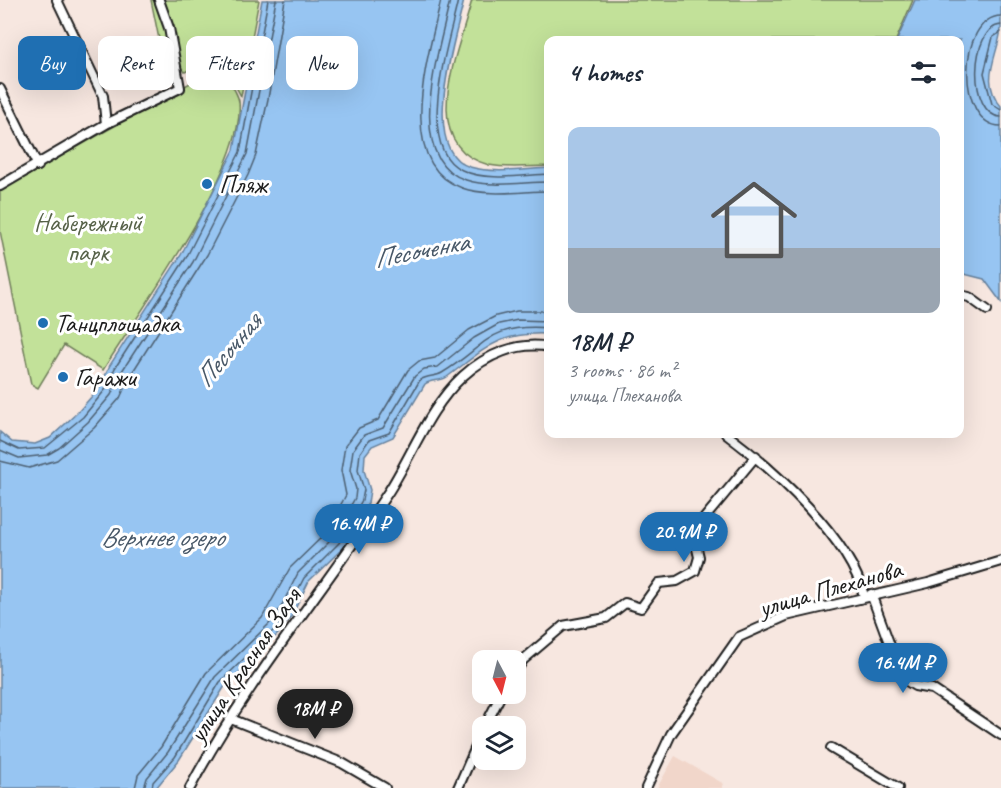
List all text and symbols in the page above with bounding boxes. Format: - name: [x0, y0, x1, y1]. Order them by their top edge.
- chip: Buy: [18, 36, 86, 90]
- chip: Rent: [98, 36, 174, 90]
- chip: Filters: [186, 36, 274, 90]
- chip: New: [286, 36, 358, 90]
- text: 4 homes: [568, 56, 641, 89]
- icon: filters: [907, 56, 940, 89]
- icon: home: [700, 166, 808, 274]
- place label: Пляж: [219, 168, 270, 201]
- marker: Пляж: [200, 177, 214, 191]
- park label: Набережный парк: [34, 206, 144, 269]
- water label: Песоченка: [371, 224, 473, 276]
- water label: Песочная: [187, 304, 271, 394]
- place label: Танцплощадка: [55, 307, 182, 340]
- marker: Танцплощадка: [36, 316, 50, 330]
- text: 18M ₽: [568, 325, 630, 358]
- text: 3 rooms · 86 m²: [568, 358, 676, 383]
- place label: Гаражи: [75, 361, 138, 394]
- marker: Гаражи: [56, 370, 70, 384]
- text: улица Плеханова: [568, 383, 681, 408]
- pin: 16.4M ₽: [304, 504, 414, 555]
- text: 16.4M ₽: [328, 511, 390, 536]
- pin: 20.9M ₽: [629, 512, 739, 563]
- text: 20.9M ₽: [654, 519, 714, 544]
- water label: Верхнее озеро: [101, 520, 227, 555]
- street label: улица Плеханова: [753, 552, 907, 625]
- street label: улица Красная Заря: [180, 580, 309, 750]
- pin: 16.4M ₽: [848, 643, 958, 694]
- north arrow: [472, 650, 526, 704]
- map controls: [472, 650, 526, 770]
- text: 16.4M ₽: [872, 650, 934, 675]
- pin: 18M ₽: [273, 689, 357, 740]
- text: 18M ₽: [291, 696, 339, 721]
- button: layers: [472, 716, 526, 770]

